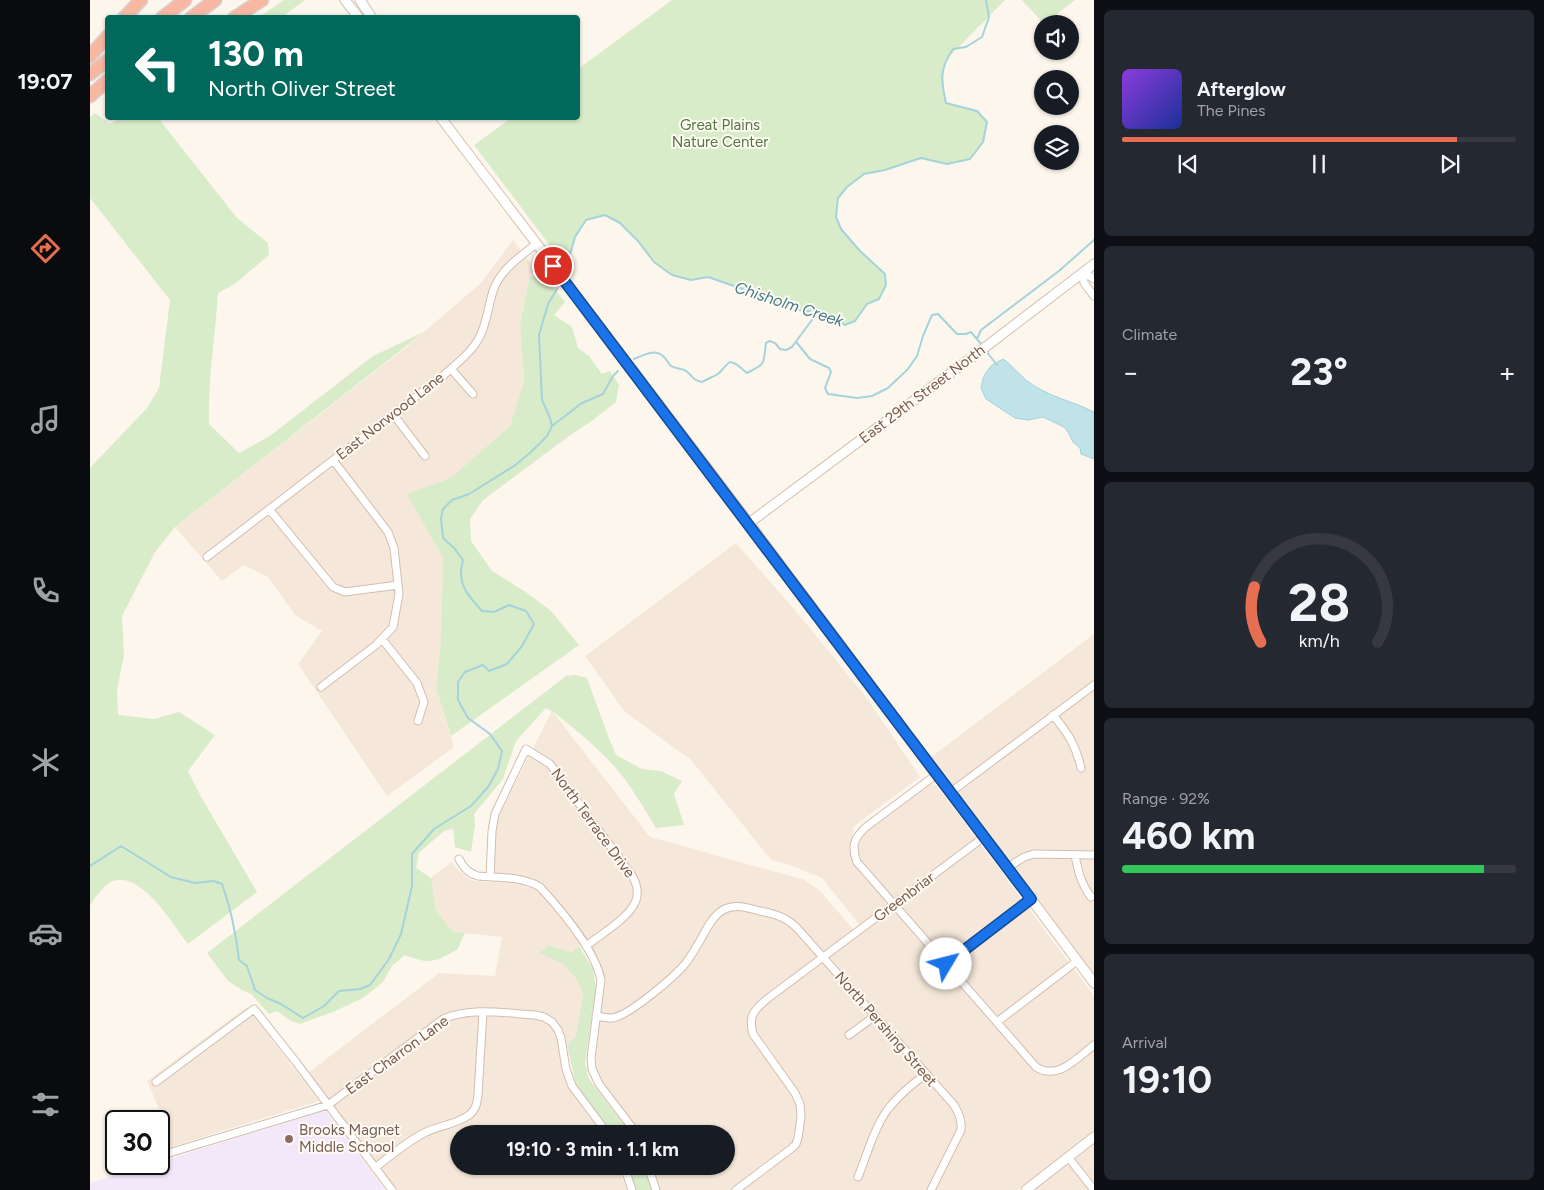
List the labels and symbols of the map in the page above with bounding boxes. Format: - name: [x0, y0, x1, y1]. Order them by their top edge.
- park label: Great Plains Nature Center: [672, 116, 768, 151]
- pin: [532, 245, 574, 287]
- water label: Chisholm Creek: [732, 277, 847, 331]
- street label: East 29th Street North: [856, 341, 988, 447]
- street label: East Norwood Lane: [333, 368, 447, 464]
- street label: North Terrace Drive: [547, 765, 639, 881]
- street label: Greenbriar: [870, 868, 938, 926]
- position arrow: [919, 937, 971, 989]
- street label: North Pershing Street: [831, 968, 941, 1090]
- street label: East Charron Lane: [342, 1012, 452, 1098]
- speed limit sign: 30: [105, 1110, 170, 1175]
- place label: Brooks Magnet Middle School: [299, 1121, 400, 1156]
- marker: Brooks Magnet Middle School: [283, 1133, 295, 1145]

